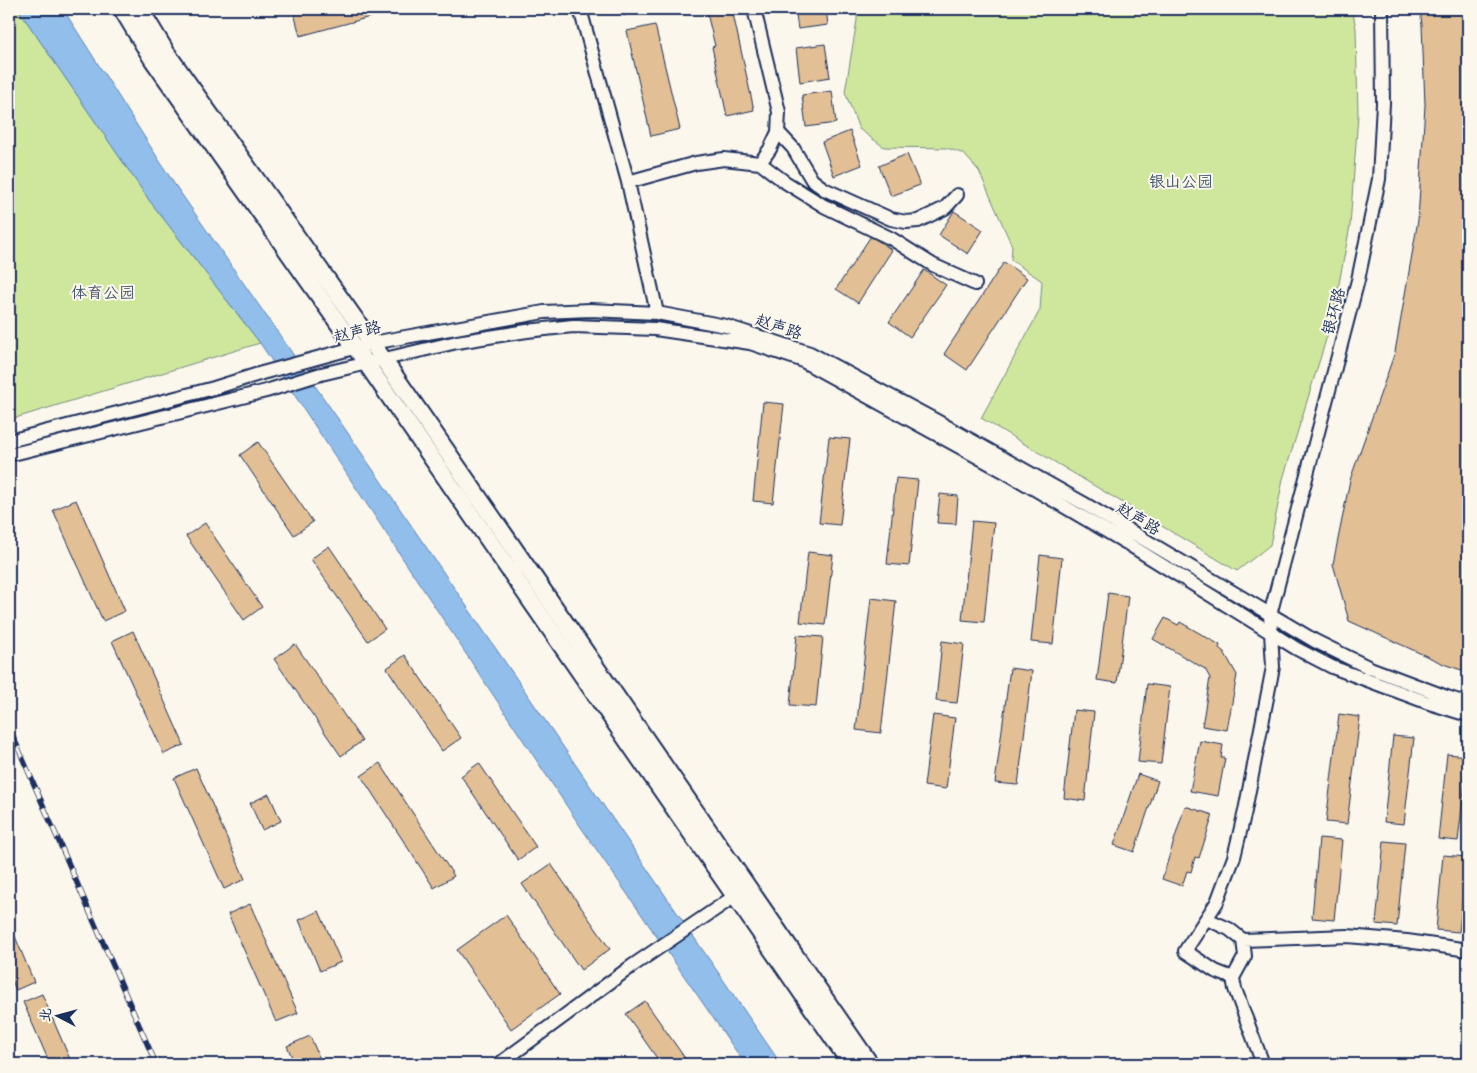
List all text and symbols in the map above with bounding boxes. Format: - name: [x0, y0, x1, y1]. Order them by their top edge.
- park label: 银山公园: [1149, 171, 1213, 193]
- park label: 体育公园: [71, 282, 135, 304]
- street label: 银环路: [1317, 285, 1351, 337]
- street label: 赵声路: [752, 309, 805, 345]
- street label: 赵声路: [331, 316, 383, 348]
- street label: 赵声路: [1112, 497, 1165, 541]
- north arrow: [32, 990, 82, 1040]
- text: 北: [35, 1007, 57, 1023]

